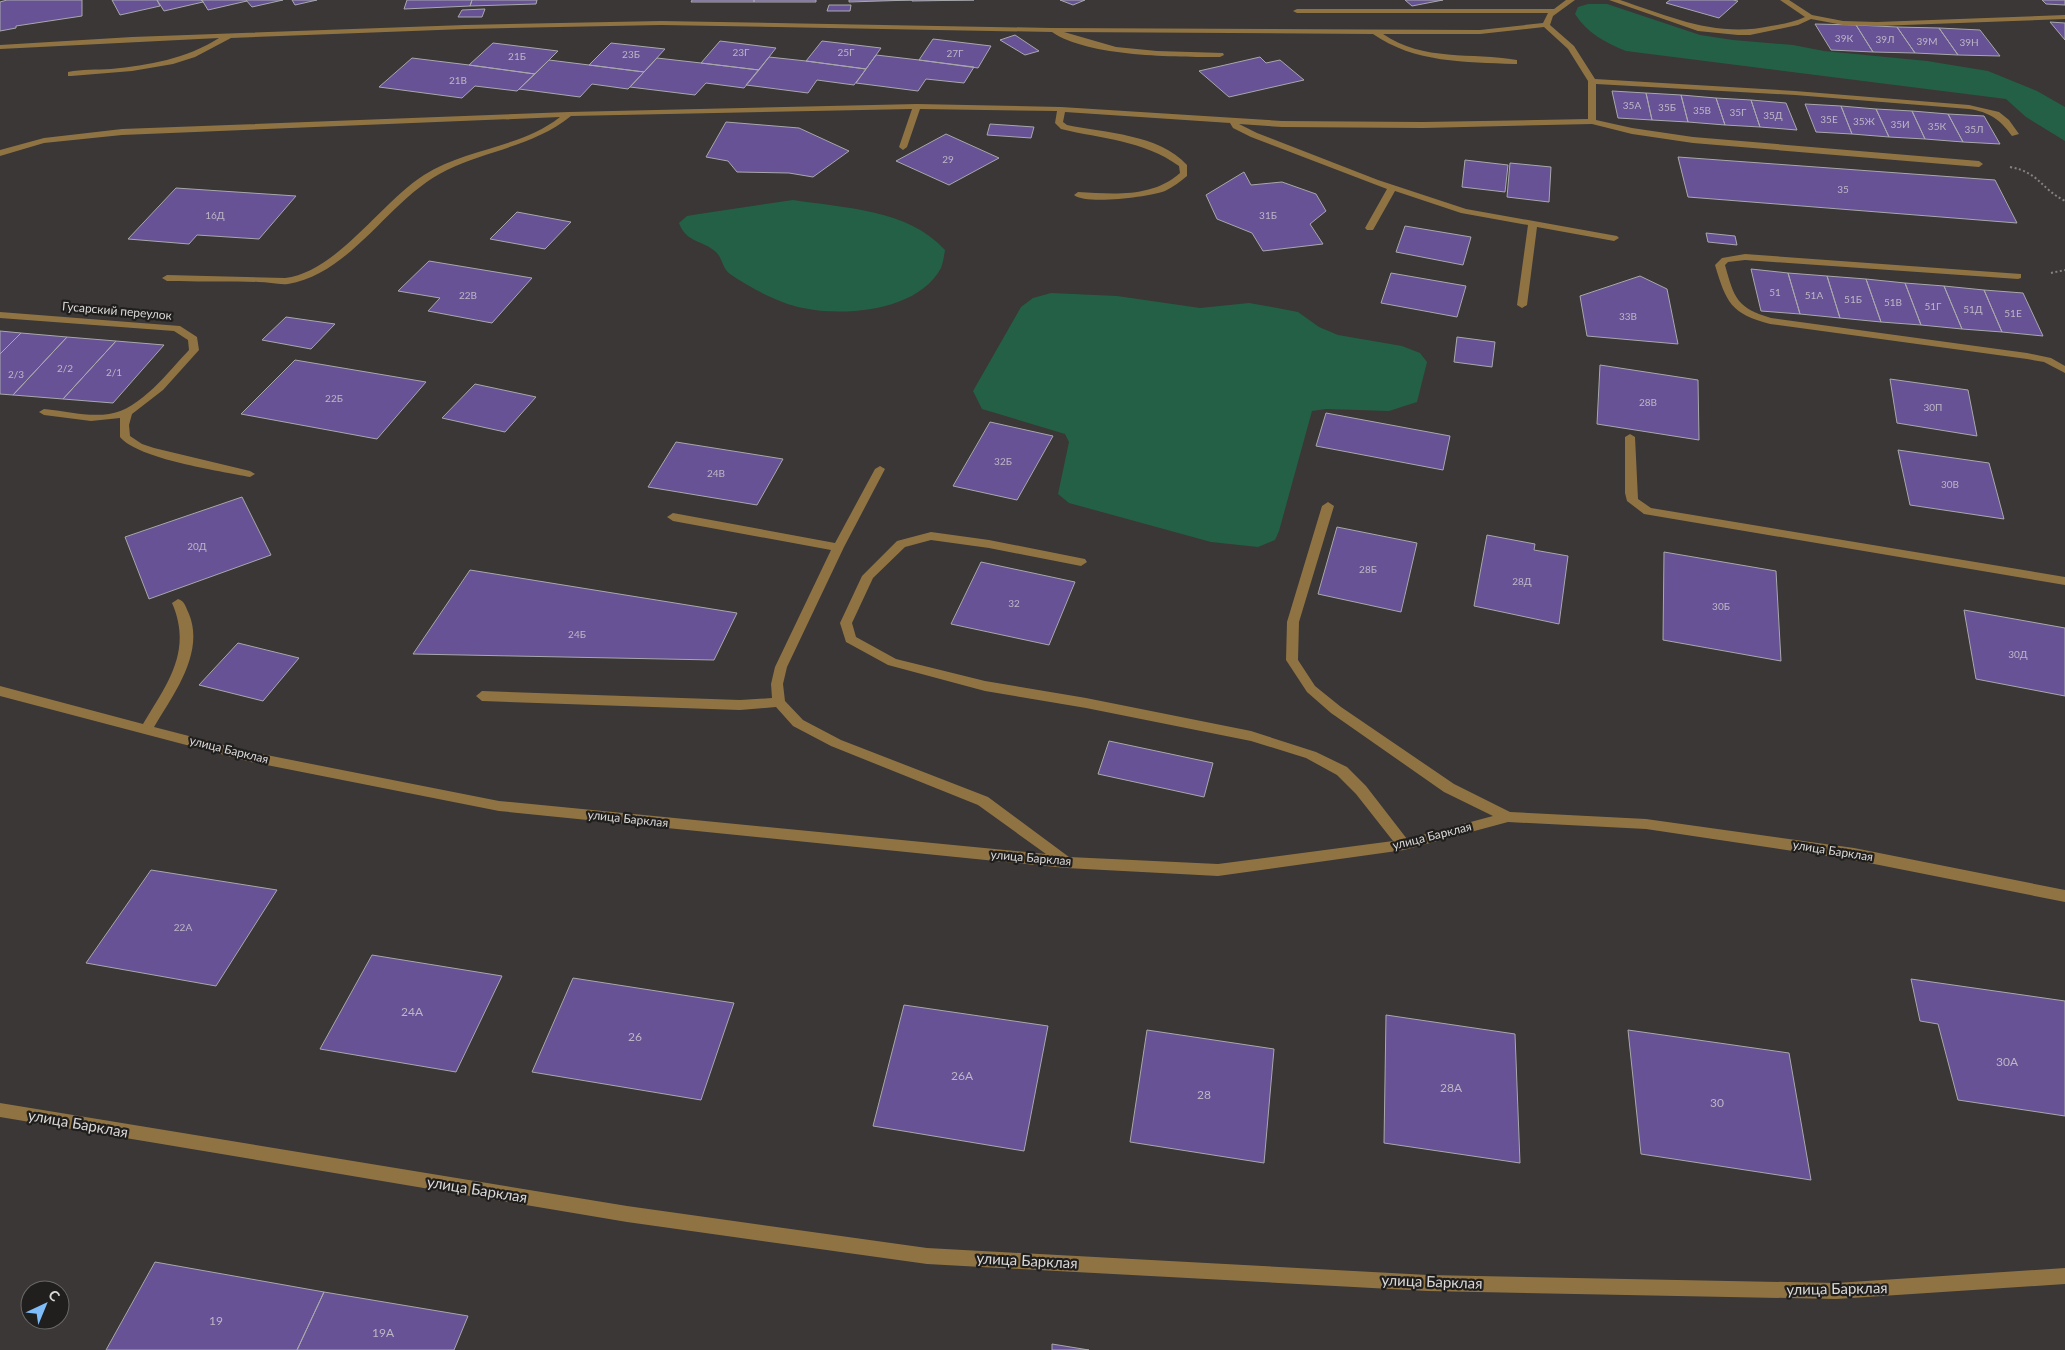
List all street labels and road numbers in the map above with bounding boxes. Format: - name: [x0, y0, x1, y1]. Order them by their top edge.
- street label: Гусарский переулок: [61, 298, 173, 323]
- street label: улица Барклая: [188, 732, 270, 767]
- street label: улица Барклая: [587, 807, 669, 830]
- street label: улица Барклая: [1391, 818, 1473, 853]
- street label: улица Барклая: [1792, 837, 1874, 864]
- street label: улица Барклая: [990, 846, 1072, 869]
- street label: улица Барклая: [27, 1105, 130, 1141]
- street label: улица Барклая: [426, 1172, 529, 1206]
- street label: улица Барклая: [976, 1248, 1078, 1272]
- street label: улица Барклая: [1381, 1270, 1483, 1292]
- street label: улица Барклая: [1786, 1278, 1888, 1298]

